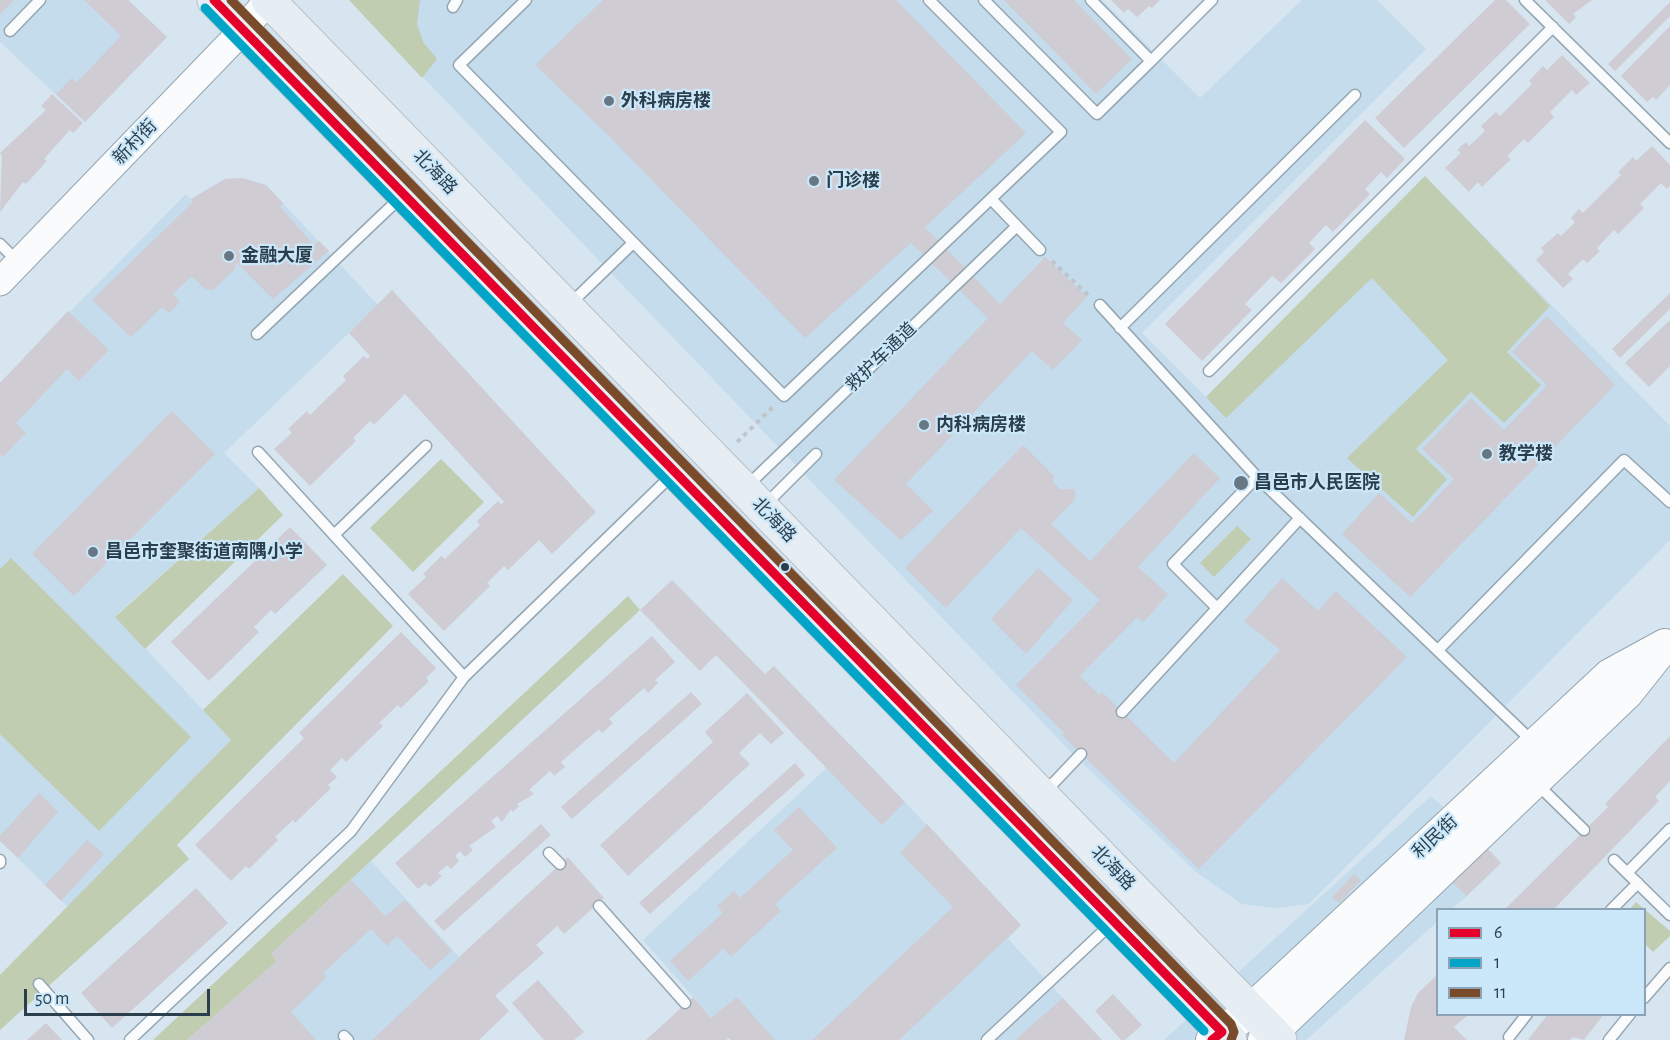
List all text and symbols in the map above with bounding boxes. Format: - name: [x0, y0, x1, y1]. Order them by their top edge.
- place label: 外科病房楼: [621, 90, 711, 112]
- marker: 外科病房楼: [602, 94, 616, 108]
- street label: 新村街: [108, 115, 162, 169]
- street label: 北海路: [408, 145, 462, 199]
- place label: 门诊楼: [826, 170, 880, 192]
- marker: 门诊楼: [807, 174, 821, 188]
- place label: 金融大厦: [241, 245, 313, 267]
- marker: 金融大厦: [222, 249, 236, 263]
- street label: 救护车通道: [841, 318, 921, 396]
- place label: 内科病房楼: [936, 414, 1026, 436]
- marker: 内科病房楼: [917, 418, 931, 432]
- place label: 教学楼: [1499, 443, 1553, 465]
- marker: 教学楼: [1480, 447, 1494, 461]
- place label: 昌邑市人民医院: [1254, 472, 1380, 494]
- marker: 昌邑市人民医院: [1232, 474, 1250, 492]
- street label: 北海路: [747, 493, 801, 547]
- place label: 昌邑市奎聚街道南隅小学: [105, 541, 303, 563]
- marker: 昌邑市奎聚街道南隅小学: [86, 545, 100, 559]
- unlabelled marker: [779, 561, 791, 573]
- street label: 利民街: [1408, 811, 1462, 863]
- street label: 北海路: [1086, 841, 1140, 895]
- legend: [1436, 908, 1646, 1016]
- text: 6: [1494, 924, 1502, 942]
- text: 1: [1494, 954, 1500, 972]
- scale bar: [27, 977, 213, 1015]
- text: 11: [1494, 984, 1506, 1002]
- text: 50 m: [35, 990, 69, 1008]

